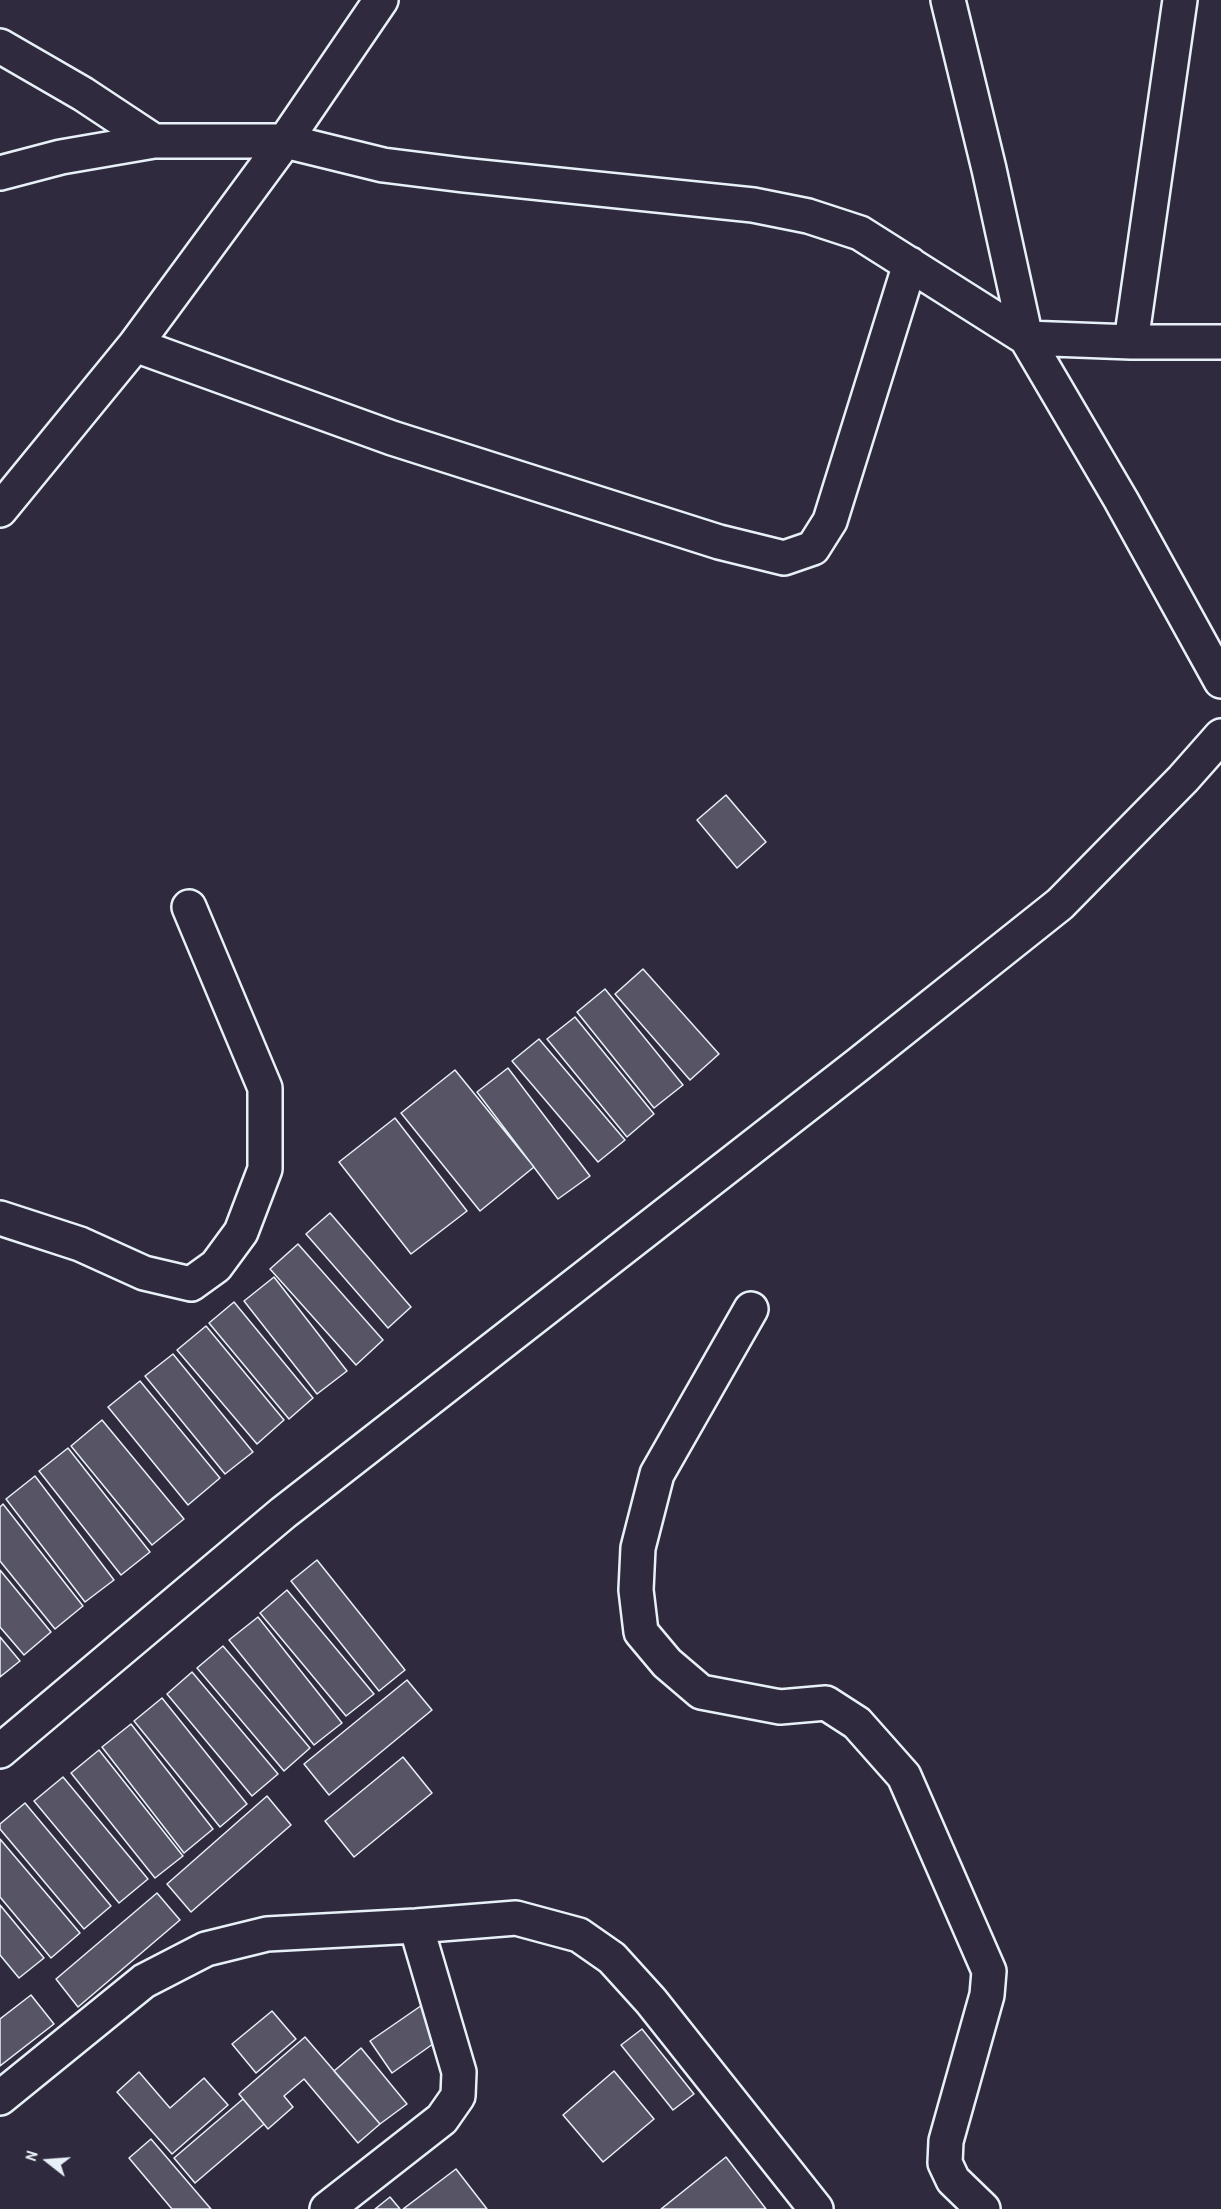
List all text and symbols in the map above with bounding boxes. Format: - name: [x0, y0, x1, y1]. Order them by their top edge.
- north arrow: [18, 2131, 78, 2191]
- text: N: [19, 2148, 43, 2163]

